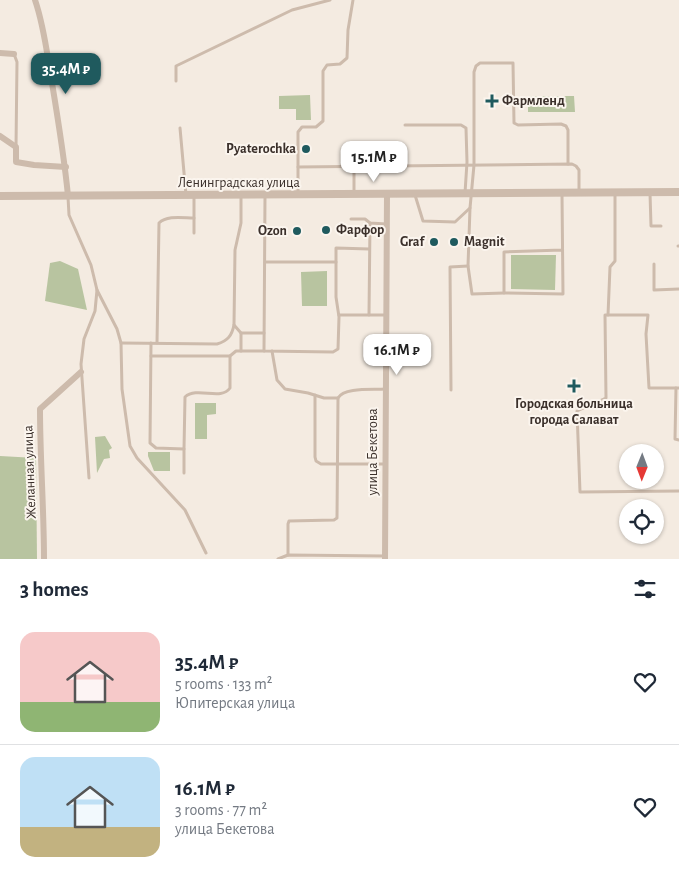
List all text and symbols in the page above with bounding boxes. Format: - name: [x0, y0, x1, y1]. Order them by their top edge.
- pin: 35.4M ₽: [20, 52, 112, 95]
- text: 35.4M ₽: [42, 61, 90, 77]
- place label: Фармленд: [502, 94, 565, 108]
- marker: Фармленд: [486, 95, 498, 107]
- pin: 15.1M ₽: [328, 140, 420, 183]
- place label: Pyaterochka: [226, 142, 296, 156]
- marker: Pyaterochka: [300, 143, 312, 155]
- text: 15.1M ₽: [352, 149, 396, 165]
- street label: Ленинградская улица: [178, 176, 301, 190]
- place label: Фарфор: [336, 223, 384, 237]
- place label: Ozon: [258, 224, 287, 238]
- marker: Фарфор: [320, 224, 332, 236]
- marker: Ozon: [291, 225, 303, 237]
- place label: Graf: [400, 235, 425, 249]
- place label: Magnit: [464, 235, 505, 249]
- marker: Graf: [428, 236, 440, 248]
- marker: Magnit: [448, 236, 460, 248]
- pin: 16.1M ₽: [351, 334, 443, 376]
- text: 16.1M ₽: [374, 342, 420, 358]
- marker: Городская больница города Салават: [567, 379, 581, 393]
- place label: Городская больница города Салават: [515, 397, 633, 427]
- street label: улица Бекетова: [366, 408, 380, 497]
- street label: Желанная улица: [21, 424, 39, 519]
- north arrow: [619, 444, 664, 489]
- map controls: [619, 444, 664, 544]
- button: locate: [619, 499, 664, 544]
- icon: filters: [631, 575, 659, 603]
- text: 3 homes: [20, 579, 89, 600]
- icon: home: [60, 652, 120, 712]
- text: 35.4M ₽: [175, 652, 238, 673]
- icon: heart: [631, 668, 659, 696]
- text: 5 rooms · 133 m²: [175, 676, 272, 692]
- text: Юпитерская улица: [175, 695, 295, 711]
- icon: home: [60, 777, 120, 837]
- text: 16.1M ₽: [175, 778, 235, 799]
- icon: heart: [631, 793, 659, 821]
- text: 3 rooms · 77 m²: [175, 802, 267, 818]
- text: улица Бекетова: [175, 821, 275, 837]

